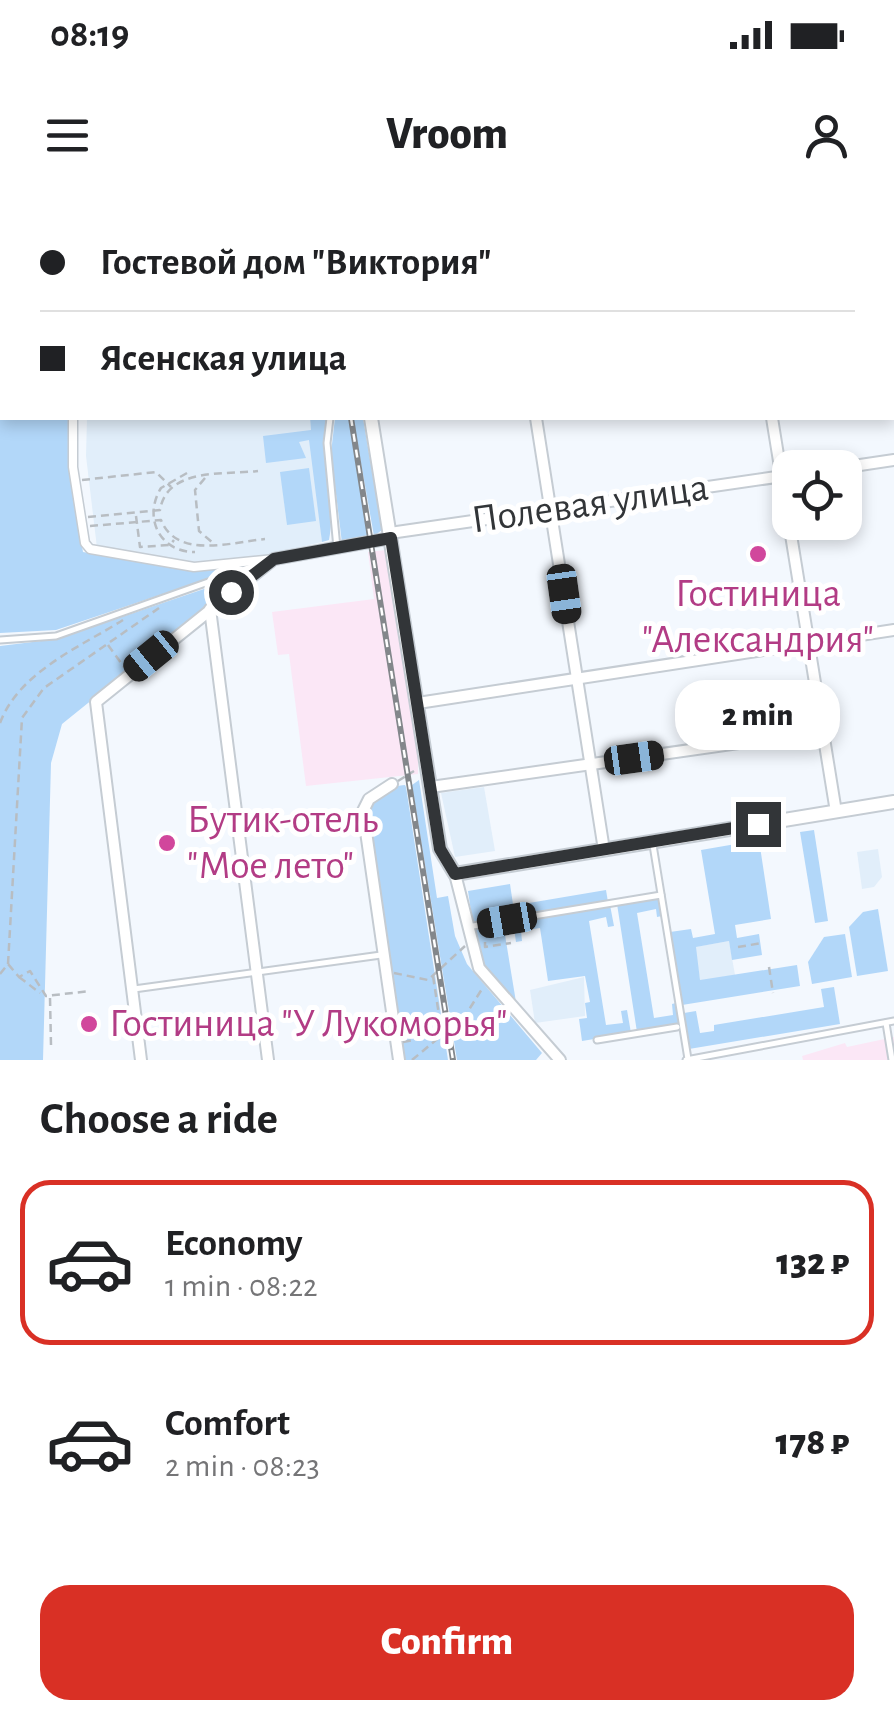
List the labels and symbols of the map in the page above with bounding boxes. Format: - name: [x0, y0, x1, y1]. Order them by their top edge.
- street label: Полевая улица: [469, 468, 711, 540]
- marker: Гостиница "Александрия": [747, 543, 769, 565]
- car: [545, 562, 583, 626]
- route start: [209, 570, 254, 615]
- place label: Гостиница "Александрия": [642, 574, 874, 660]
- car: [118, 625, 184, 687]
- callout: 2 min: [676, 679, 840, 749]
- car: [602, 739, 666, 777]
- place label: Бутик-отель "Мое лето": [187, 800, 378, 886]
- route end: [736, 802, 781, 847]
- marker: Бутик-отель "Мое лето": [156, 832, 178, 854]
- car: [475, 900, 539, 940]
- place label: Гостиница "У Лукоморья": [109, 1004, 507, 1044]
- marker: Гостиница "У Лукоморья": [78, 1013, 100, 1035]

